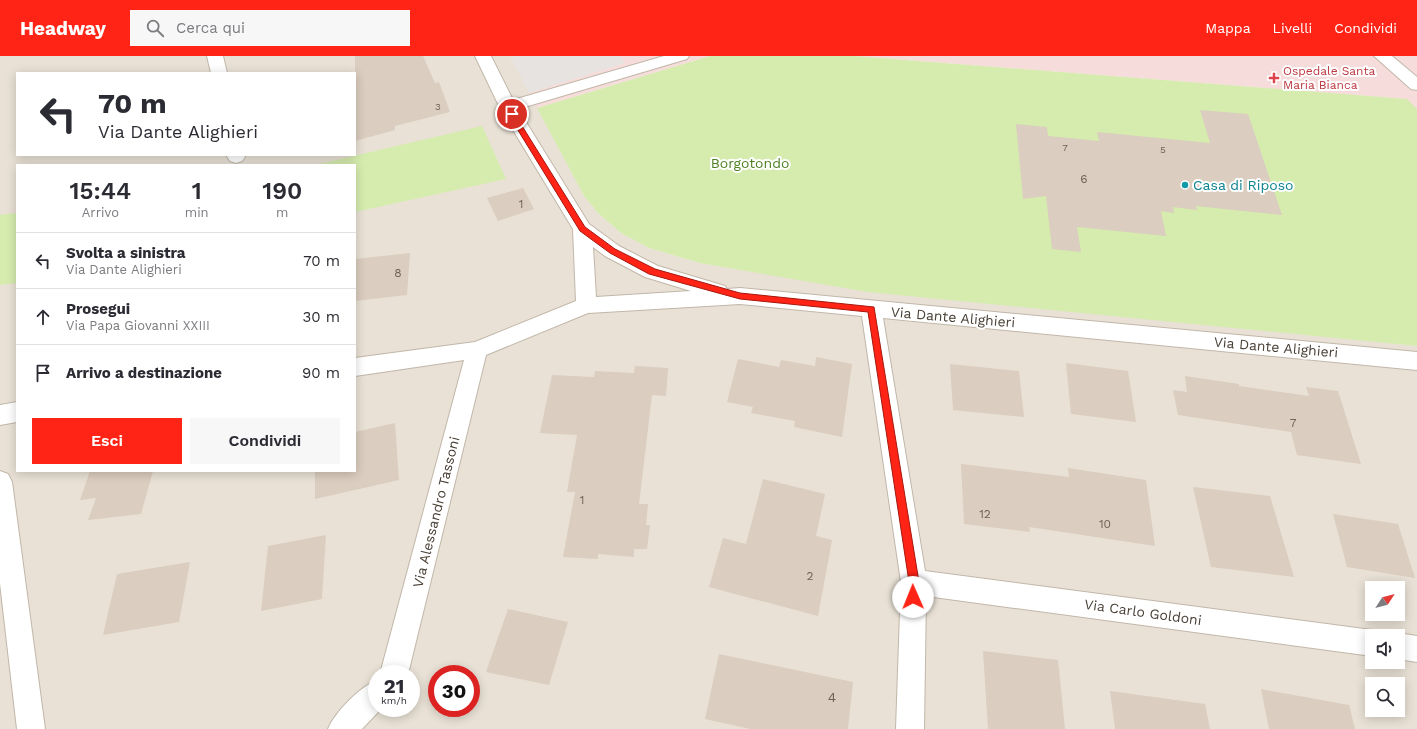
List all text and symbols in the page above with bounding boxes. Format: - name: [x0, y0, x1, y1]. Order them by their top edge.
- search box: [130, 10, 410, 46]
- text: Headway: [20, 17, 106, 40]
- icon: search: [144, 17, 166, 39]
- text: Cerca qui: [176, 19, 245, 37]
- text: Mappa: [1205, 20, 1251, 36]
- text: Livelli: [1273, 20, 1312, 36]
- text: Condividi: [1334, 20, 1397, 36]
- place label: Ospedale Santa Maria Bianca: [1283, 64, 1375, 92]
- marker: Ospedale Santa Maria Bianca: [1268, 72, 1280, 84]
- text: 70 m: [98, 87, 167, 120]
- icon: left: [32, 88, 84, 140]
- pin: [495, 97, 529, 131]
- house number: 3: [435, 101, 441, 112]
- icon: arrive: [501, 103, 523, 125]
- text: Via Dante Alighieri: [98, 121, 258, 142]
- house number: 7: [1062, 142, 1068, 153]
- house number: 5: [1160, 144, 1166, 155]
- park label: Borgotondo: [711, 155, 789, 171]
- house number: 6: [1080, 172, 1088, 186]
- text: 15:44: [70, 177, 131, 205]
- text: 1: [192, 177, 202, 205]
- text: 190: [262, 177, 302, 205]
- place label: Casa di Riposo: [1193, 177, 1293, 193]
- marker: Casa di Riposo: [1180, 180, 1190, 190]
- house number: 1: [519, 197, 523, 211]
- text: Arrivo: [82, 205, 119, 220]
- text: min: [185, 205, 209, 220]
- text: m: [276, 205, 289, 220]
- text: Svolta a sinistra: [66, 244, 186, 262]
- icon: left: [32, 250, 54, 272]
- text: 70 m: [303, 252, 340, 270]
- text: Via Dante Alighieri: [66, 262, 182, 277]
- house number: 8: [394, 266, 402, 280]
- text: Prosegui: [66, 300, 130, 318]
- street label: Via Dante Alighieri: [890, 304, 1016, 330]
- icon: ahead: [32, 306, 54, 328]
- text: 30 m: [303, 308, 340, 326]
- text: Via Papa Giovanni XXIII: [66, 318, 210, 333]
- street label: Via Dante Alighieri: [1213, 334, 1339, 360]
- icon: arrive: [32, 362, 54, 384]
- text: Arrivo a destinazione: [66, 364, 222, 382]
- text: 90 m: [302, 364, 340, 382]
- house number: 7: [1290, 416, 1297, 430]
- button: Esci: [32, 418, 182, 464]
- button: Condividi: [190, 418, 340, 464]
- street label: Via Alessandro Tassoni: [409, 435, 463, 589]
- house number: 1: [580, 493, 584, 507]
- house number: 12: [979, 507, 991, 521]
- house number: 10: [1099, 517, 1111, 531]
- house number: 2: [807, 569, 814, 583]
- position arrow: [892, 576, 934, 618]
- north arrow: [1365, 581, 1405, 621]
- map controls: [1365, 581, 1405, 717]
- street label: Via Carlo Goldoni: [1083, 596, 1203, 628]
- button: sound: [1365, 629, 1405, 669]
- speed limit sign: 30: [428, 665, 480, 717]
- text: 21: [384, 674, 404, 698]
- button: search: [1365, 677, 1405, 717]
- house number: 4: [828, 689, 836, 705]
- text: km/h: [381, 695, 407, 706]

